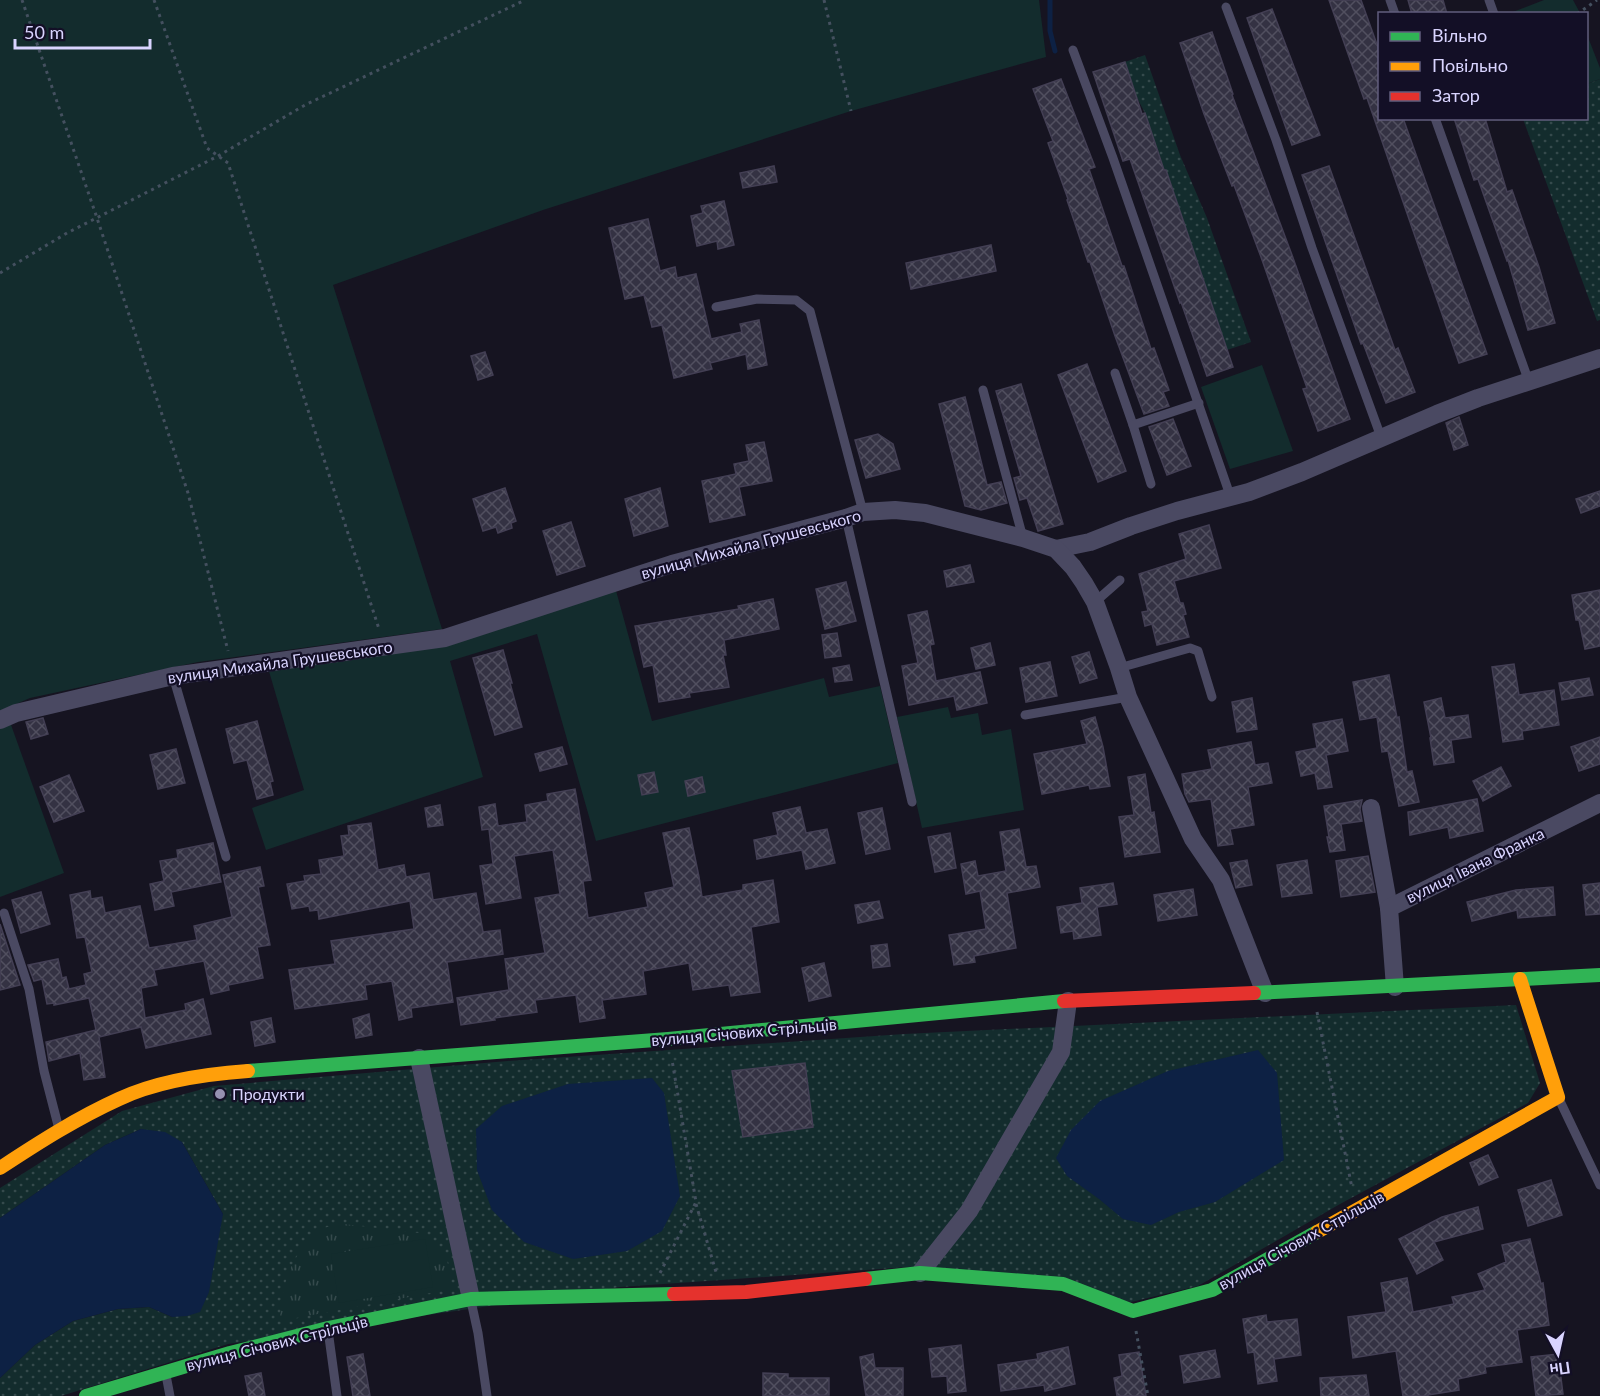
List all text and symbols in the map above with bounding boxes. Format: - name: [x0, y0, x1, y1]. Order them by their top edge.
- scale bar: [15, 12, 150, 50]
- legend: [1378, 12, 1588, 120]
- text: 50 m: [24, 21, 64, 43]
- text: Вільно: [1432, 24, 1487, 46]
- text: Повільно: [1432, 54, 1508, 76]
- text: Затор: [1432, 84, 1480, 106]
- street label: вулиця Михайла Грушевського: [639, 505, 863, 582]
- street label: вулиця Михайла Грушевського: [166, 636, 394, 687]
- street label: вулиця Івана Франка: [1403, 823, 1547, 906]
- street label: вулиця Січових Стрільців: [650, 1014, 838, 1049]
- place label: Продукти: [232, 1084, 305, 1103]
- marker: Продукти: [213, 1087, 227, 1101]
- street label: вулиця Січових Стрільців: [1215, 1186, 1387, 1293]
- street label: вулиця Січових Стрільців: [184, 1311, 370, 1374]
- north arrow: [1528, 1324, 1588, 1384]
- text: Пн: [1548, 1358, 1572, 1380]

